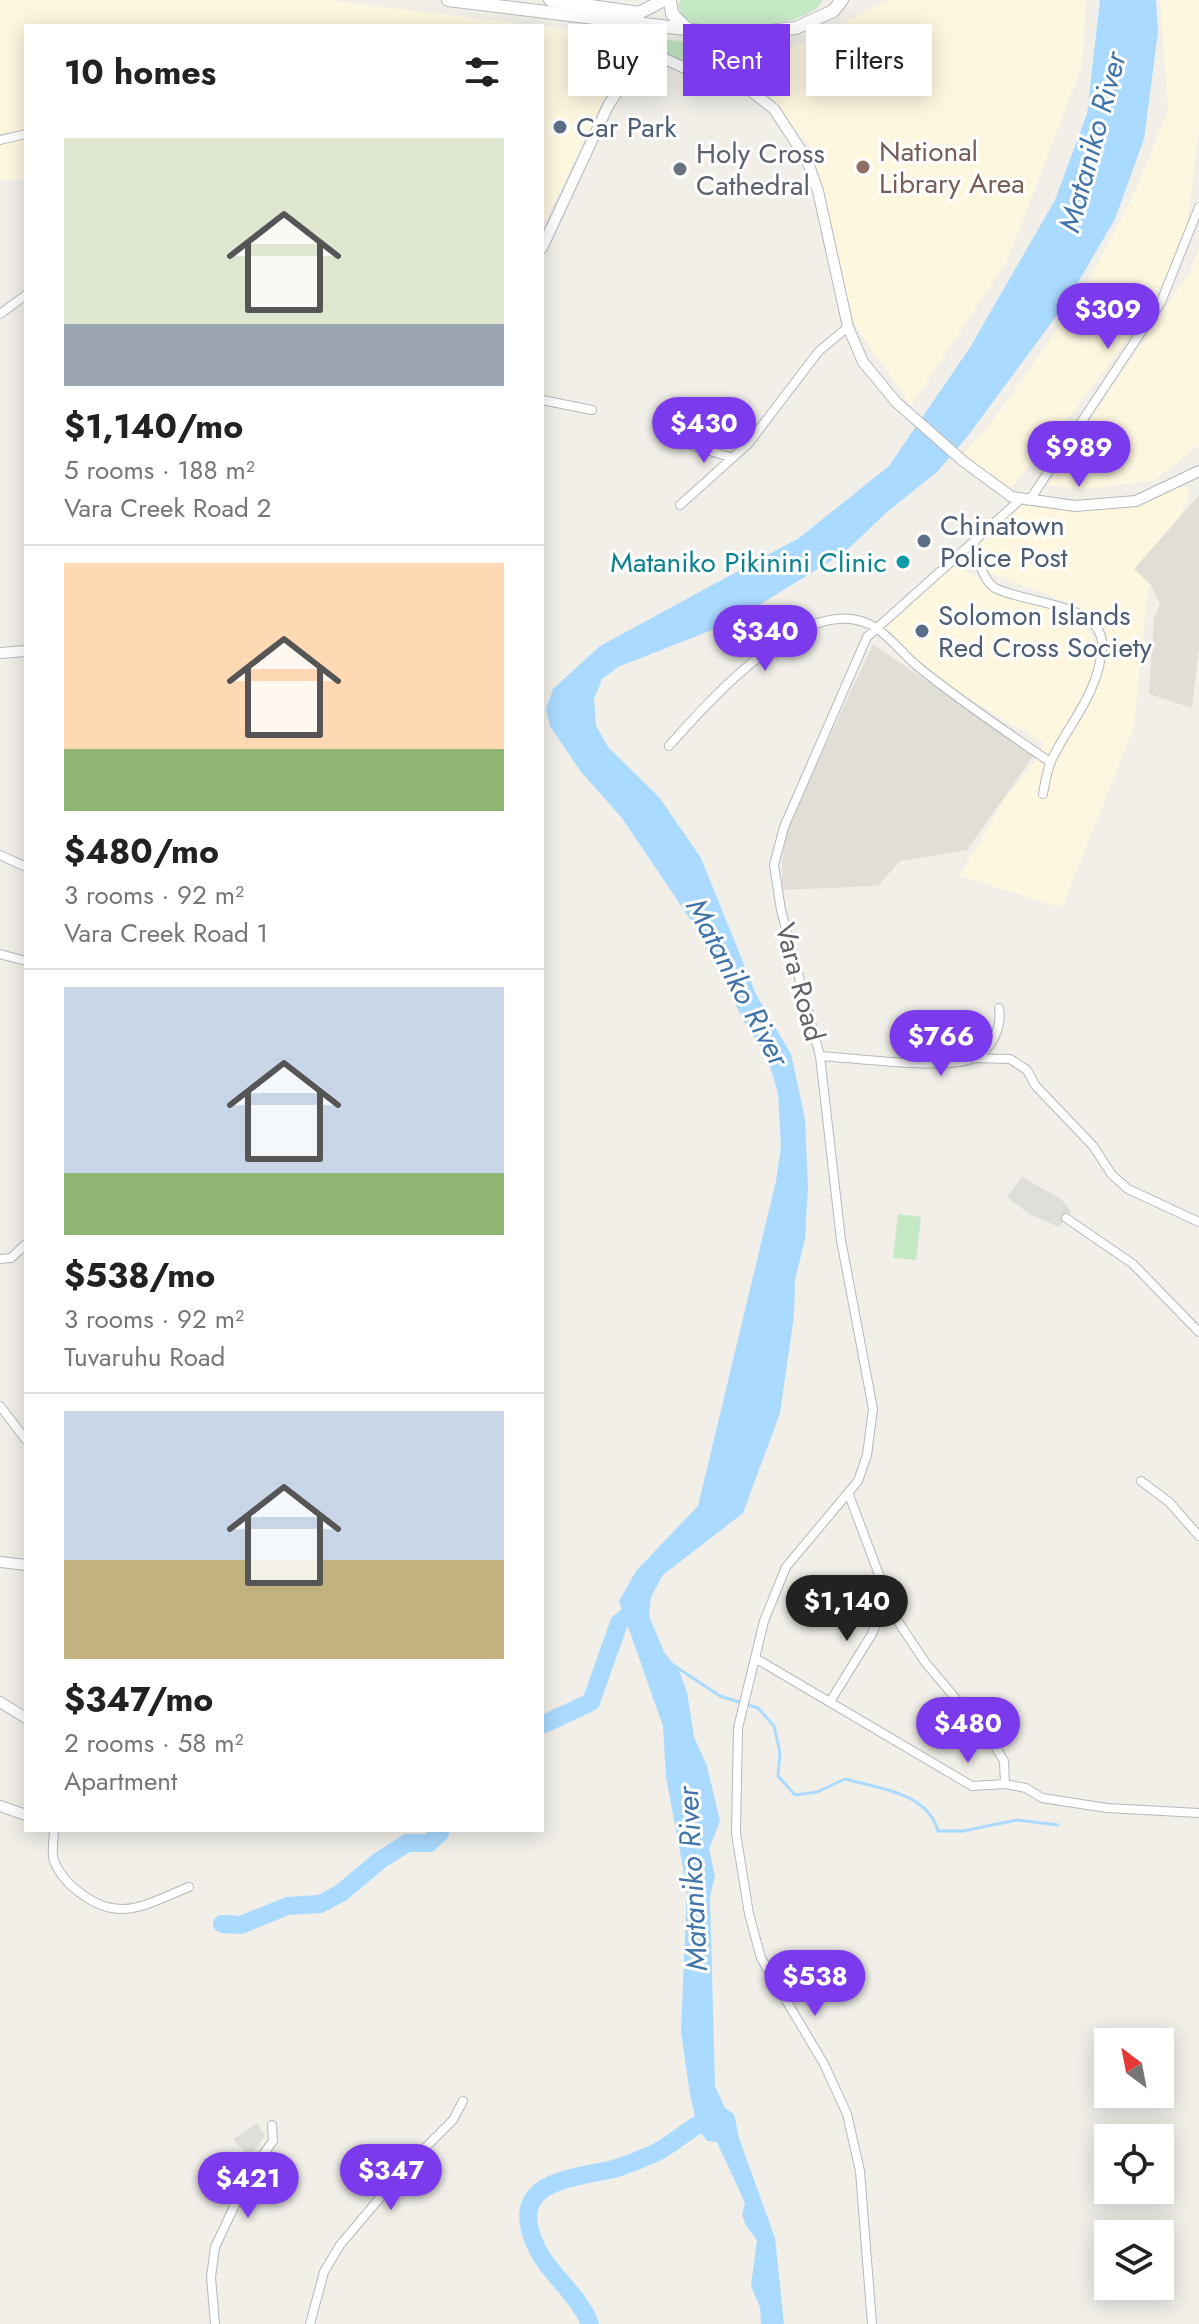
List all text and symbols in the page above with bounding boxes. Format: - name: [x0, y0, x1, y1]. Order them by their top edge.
- chip: Buy: [568, 24, 667, 96]
- chip: Rent: [683, 24, 790, 96]
- chip: Filters: [806, 24, 932, 96]
- water label: Mataniko River: [1047, 45, 1137, 237]
- text: 10 homes: [64, 48, 216, 97]
- icon: filters: [460, 50, 504, 94]
- place label: Car Park: [576, 107, 677, 148]
- marker: Car Park: [551, 118, 569, 136]
- place label: National Library Area: [879, 131, 1025, 204]
- place label: Holy Cross Cathedral: [696, 133, 825, 206]
- marker: National Library Area: [854, 158, 872, 176]
- marker: Holy Cross Cathedral: [671, 160, 689, 178]
- icon: home: [212, 190, 356, 334]
- pin: $309: [1061, 283, 1155, 351]
- text: $309: [1075, 290, 1141, 328]
- pin: $430: [657, 397, 751, 465]
- text: $1,140/mo: [64, 402, 243, 451]
- text: $430: [670, 404, 738, 442]
- pin: $989: [1032, 421, 1126, 489]
- text: $989: [1045, 428, 1113, 466]
- text: 5 rooms · 188 m²: [64, 451, 255, 489]
- text: Vara Creek Road 2: [64, 489, 271, 527]
- place label: Chinatown Police Post: [940, 505, 1068, 578]
- marker: Chinatown Police Post: [915, 532, 933, 550]
- place label: Mataniko Pikinini Clinic: [610, 542, 887, 583]
- marker: Mataniko Pikinini Clinic: [894, 553, 912, 571]
- place label: Solomon Islands Red Cross Society: [938, 595, 1153, 668]
- pin: $340: [718, 605, 812, 673]
- text: $340: [731, 612, 799, 650]
- icon: home: [212, 615, 356, 759]
- marker: Solomon Islands Red Cross Society: [913, 622, 931, 640]
- text: $480/mo: [64, 827, 219, 876]
- text: 3 rooms · 92 m²: [64, 876, 244, 914]
- water label: Mataniko River: [676, 890, 801, 1076]
- text: Vara Creek Road 1: [64, 914, 268, 952]
- street label: Vara Road: [765, 918, 835, 1046]
- pin: $766: [894, 1010, 988, 1078]
- text: $766: [908, 1017, 974, 1055]
- icon: home: [212, 1039, 356, 1183]
- text: $538/mo: [64, 1251, 215, 1300]
- text: 3 rooms · 92 m²: [64, 1300, 244, 1338]
- text: Tuvaruhu Road: [64, 1338, 225, 1376]
- icon: home: [212, 1463, 356, 1607]
- pin: $1,140: [782, 1575, 912, 1643]
- text: $1,140: [804, 1582, 890, 1620]
- text: $347/mo: [64, 1675, 213, 1724]
- pin: $480: [921, 1697, 1015, 1765]
- text: $480: [934, 1704, 1002, 1742]
- text: 2 rooms · 58 m²: [64, 1724, 244, 1762]
- text: Apartment: [64, 1762, 177, 1800]
- water label: Mataniko River: [666, 1783, 718, 1973]
- pin: $538: [768, 1950, 862, 2018]
- text: $538: [782, 1957, 848, 1995]
- north arrow: [1094, 2028, 1174, 2108]
- map controls: [1094, 2028, 1174, 2300]
- button: locate: [1094, 2124, 1174, 2204]
- pin: $347: [344, 2144, 438, 2212]
- text: $347: [358, 2151, 424, 2189]
- pin: $421: [201, 2152, 295, 2220]
- text: $421: [216, 2159, 280, 2197]
- button: layers: [1094, 2220, 1174, 2300]

